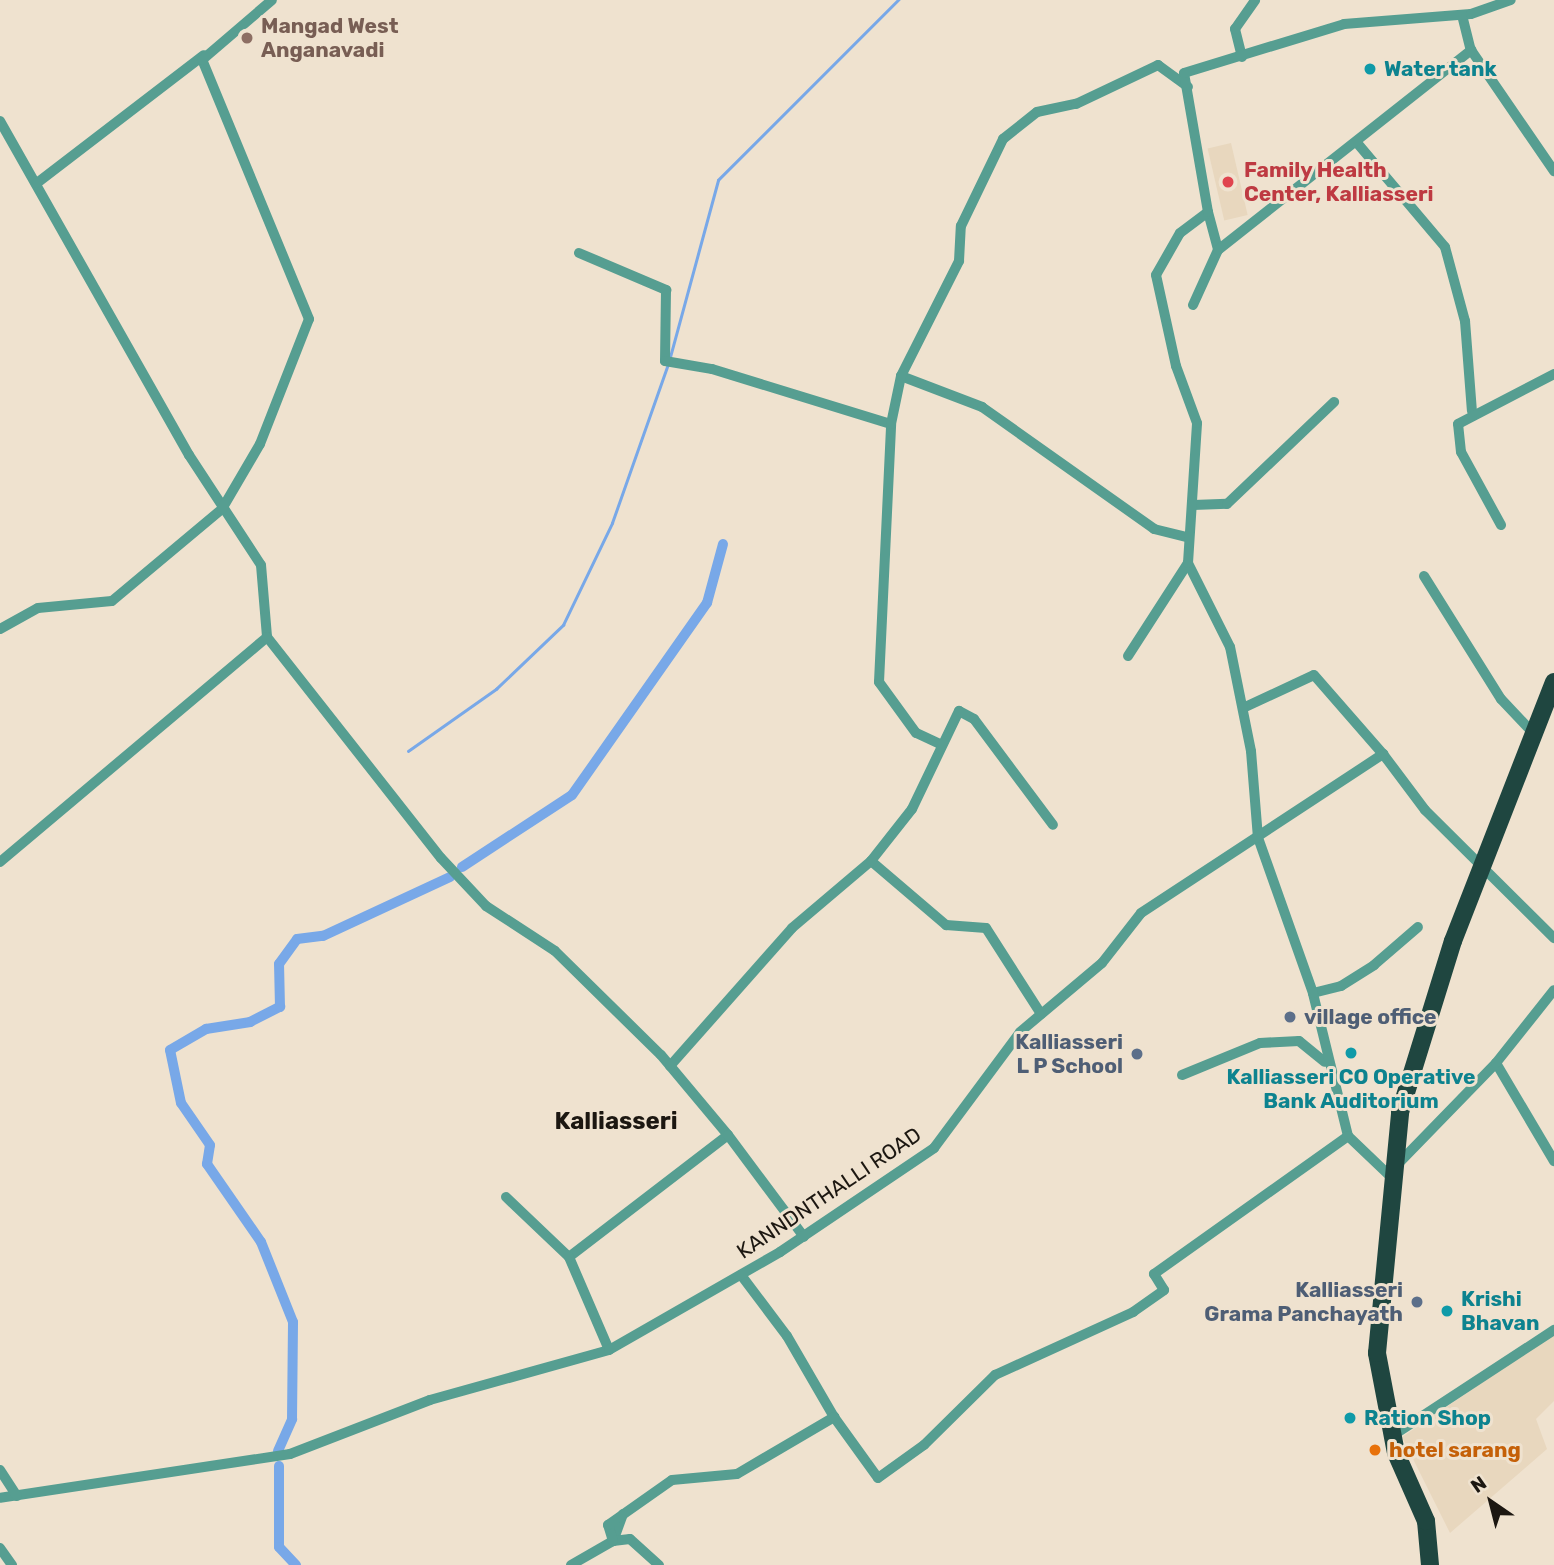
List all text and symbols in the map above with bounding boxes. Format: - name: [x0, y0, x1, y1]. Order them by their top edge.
- place label: Mangad West Anganavadi: [261, 13, 399, 63]
- marker: Mangad West Anganavadi: [239, 30, 255, 46]
- place label: Water tank: [1384, 56, 1498, 82]
- marker: Water tank: [1362, 61, 1378, 77]
- place label: Family Health Center, Kalliasseri: [1244, 157, 1433, 207]
- marker: Family Health Center, Kalliasseri: [1218, 172, 1238, 192]
- place label: village office: [1304, 1004, 1437, 1030]
- marker: village office: [1282, 1009, 1298, 1025]
- place label: Kalliasseri L P School: [1015, 1029, 1123, 1079]
- marker: Kalliasseri CO Operative Bank Auditorium: [1343, 1045, 1359, 1061]
- marker: Kalliasseri L P School: [1129, 1046, 1145, 1062]
- place label: Kalliasseri CO Operative Bank Auditorium: [1226, 1064, 1476, 1114]
- district label: Kalliasseri: [554, 1108, 678, 1136]
- street label: KANNDNTHALLI ROAD: [732, 1122, 926, 1264]
- place label: Kalliasseri Grama Panchayath: [1204, 1277, 1403, 1327]
- place label: Krishi Bhavan: [1461, 1286, 1539, 1336]
- marker: Kalliasseri Grama Panchayath: [1409, 1294, 1425, 1310]
- marker: Krishi Bhavan: [1439, 1303, 1455, 1319]
- place label: Ration Shop: [1364, 1405, 1491, 1431]
- marker: Ration Shop: [1342, 1410, 1358, 1426]
- place label: hotel sarang: [1389, 1437, 1521, 1463]
- marker: hotel sarang: [1367, 1442, 1383, 1458]
- north arrow: [1456, 1467, 1526, 1537]
- text: N: [1466, 1471, 1491, 1498]

